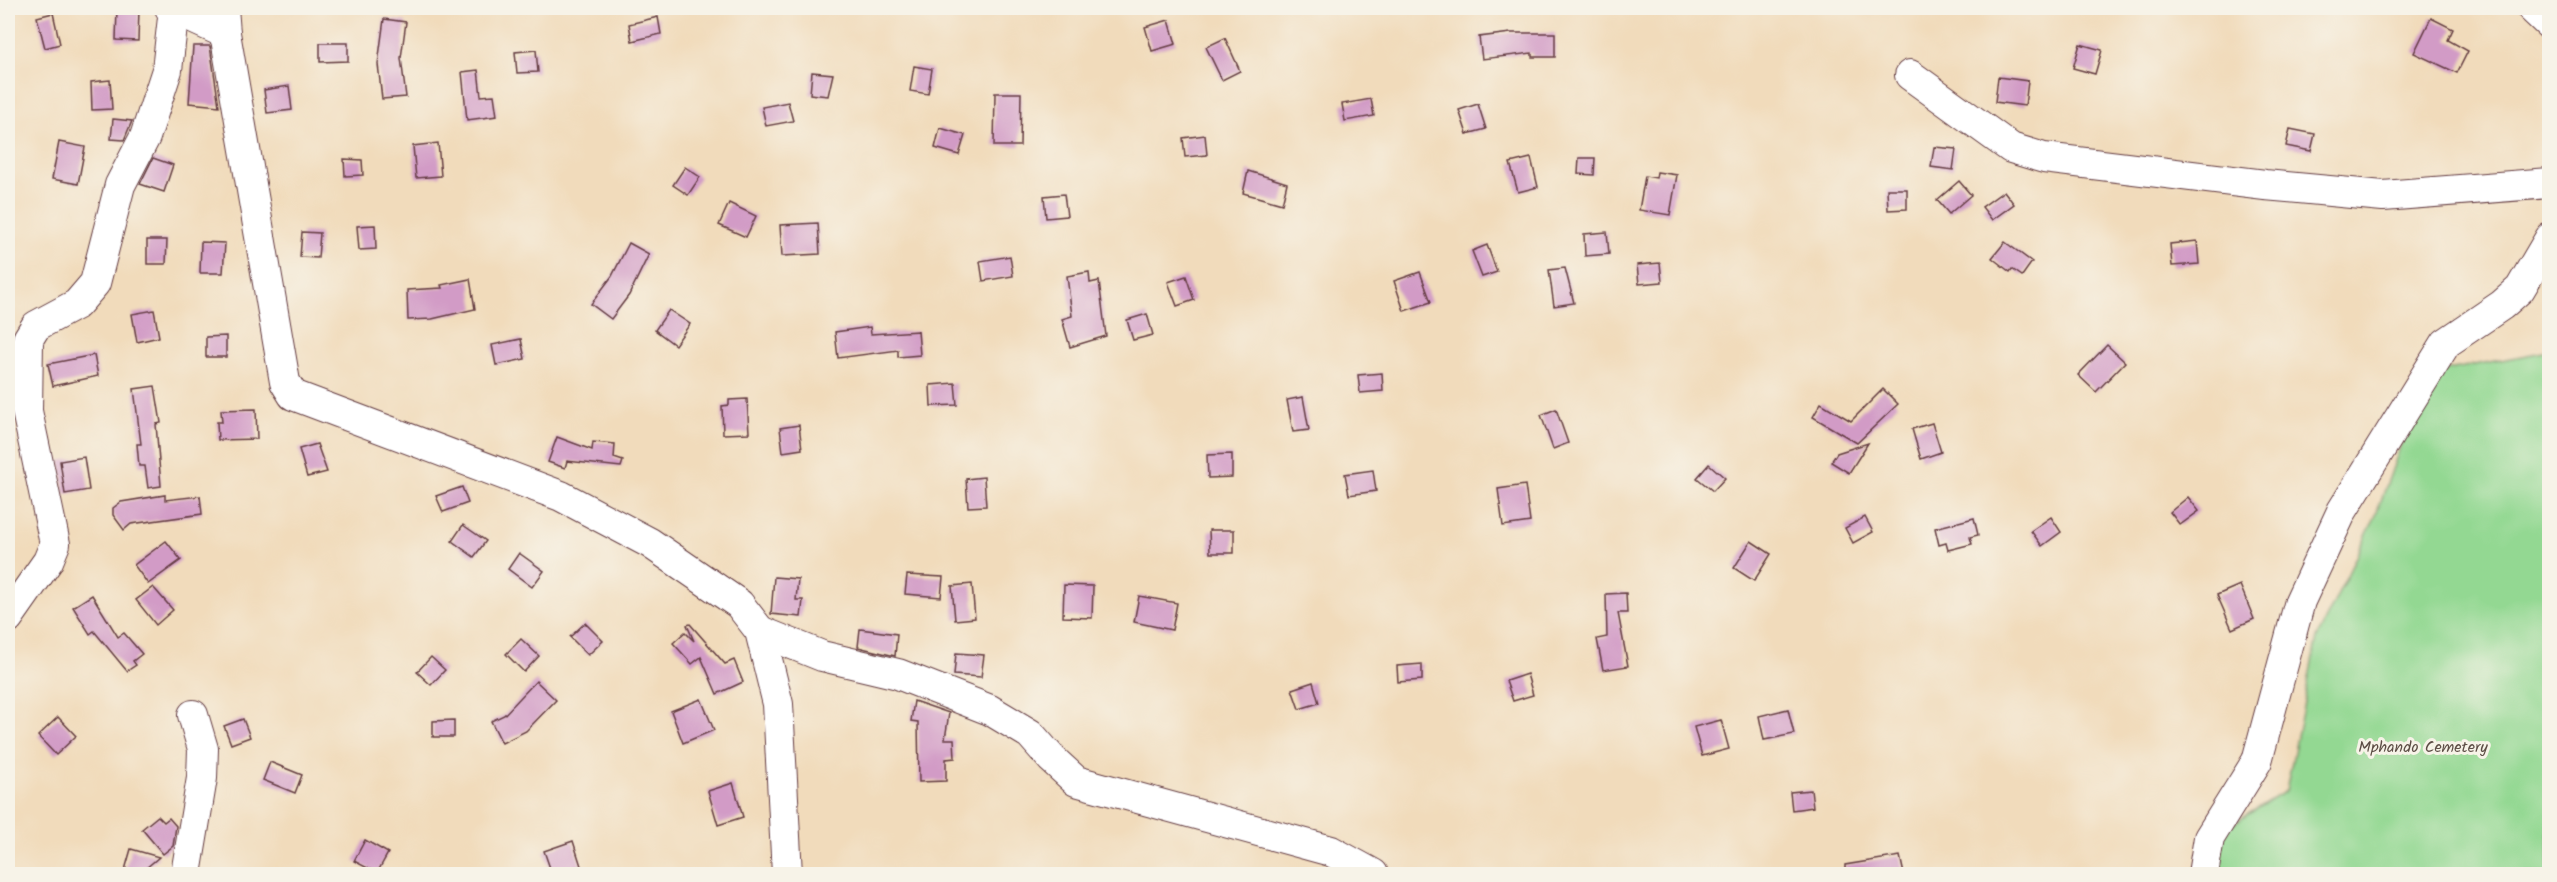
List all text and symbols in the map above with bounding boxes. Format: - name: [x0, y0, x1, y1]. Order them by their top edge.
- park label: Mphando Cemetery: [2358, 735, 2488, 760]

